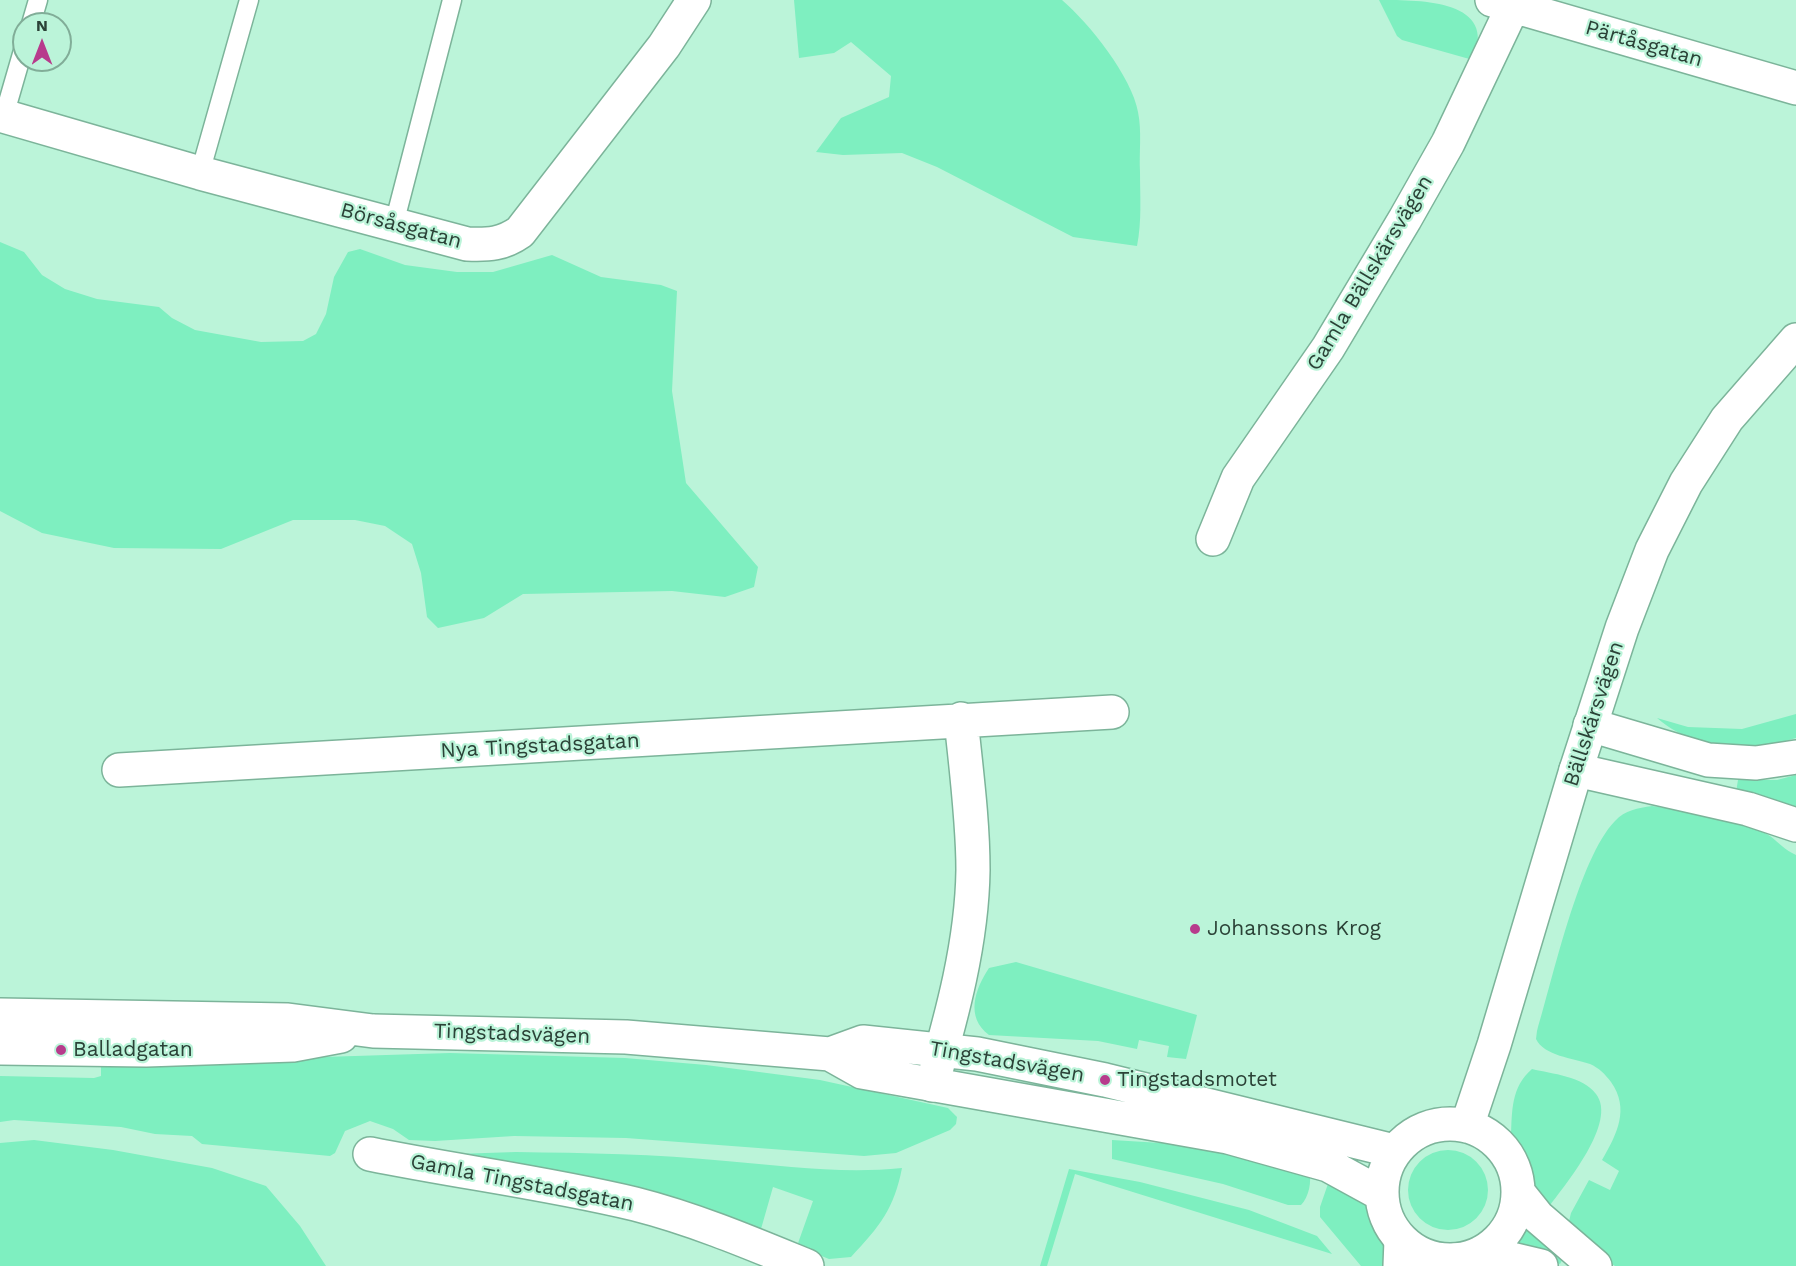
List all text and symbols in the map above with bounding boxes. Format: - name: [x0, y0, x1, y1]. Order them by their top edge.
- north arrow: [12, 12, 72, 72]
- street label: Pärtåsgatan: [1583, 15, 1705, 73]
- text: N: [36, 16, 48, 35]
- street label: Gamla Bällskärsvägen: [1302, 171, 1438, 375]
- street label: Börsåsgatan: [337, 198, 465, 254]
- street label: Bällskärsvägen: [1559, 638, 1629, 790]
- street label: Nya Tingstadsgatan: [440, 728, 640, 764]
- place label: Johanssons Krog: [1207, 916, 1381, 942]
- marker: Johanssons Krog: [1188, 922, 1202, 936]
- street label: Tingstadsvägen: [433, 1019, 591, 1049]
- street label: Tingstadsvägen: [928, 1036, 1086, 1088]
- place label: Balladgatan: [73, 1037, 193, 1063]
- marker: Balladgatan: [54, 1043, 68, 1057]
- place label: Tingstadsmotet: [1117, 1067, 1277, 1093]
- marker: Tingstadsmotet: [1098, 1073, 1112, 1087]
- street label: Gamla Tingstadsgatan: [408, 1149, 636, 1217]

